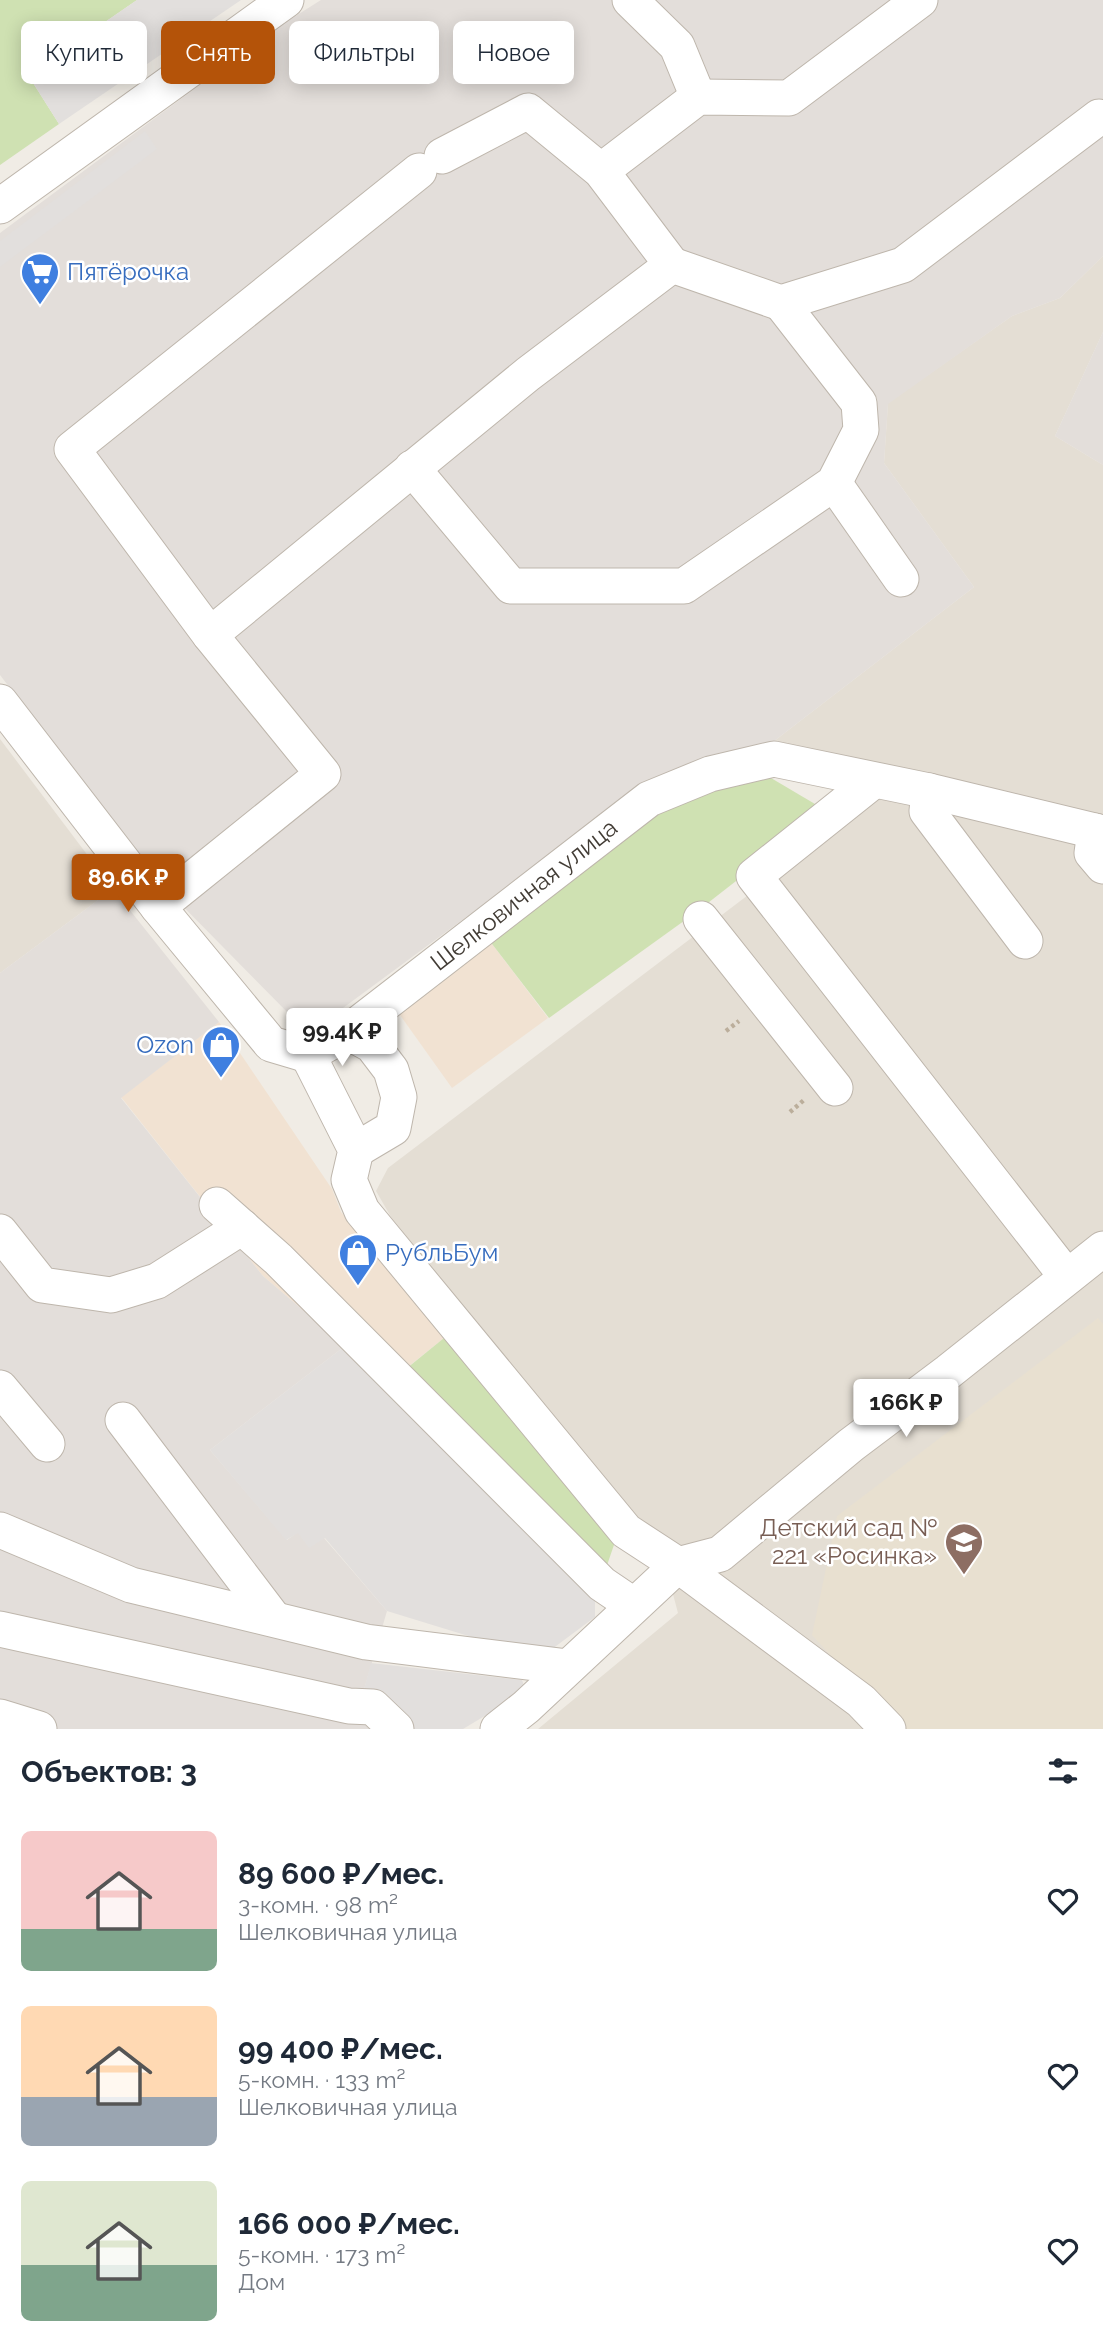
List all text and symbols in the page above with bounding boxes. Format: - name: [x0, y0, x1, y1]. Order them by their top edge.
- chip: Купить: [21, 21, 147, 84]
- chip: Снять: [161, 21, 275, 84]
- chip: Фильтры: [289, 21, 439, 84]
- chip: Новое: [453, 21, 574, 84]
- supermarket icon: Пятёрочка: [19, 251, 61, 306]
- place label: Пятёрочка: [67, 257, 189, 286]
- street label: Шелковичная улица: [425, 813, 623, 977]
- pin: 89.6K ₽: [63, 855, 193, 914]
- text: 89.6K ₽: [88, 863, 168, 890]
- pin: 99.4K ₽: [277, 1009, 407, 1068]
- text: 99.4K ₽: [302, 1017, 382, 1044]
- shop icon: Ozon: [200, 1024, 242, 1079]
- place label: Ozon: [136, 1030, 194, 1059]
- shop icon: РубльБум: [337, 1232, 379, 1287]
- place label: РубльБум: [385, 1238, 498, 1267]
- pin: 166K ₽: [849, 1380, 963, 1439]
- text: 166K ₽: [869, 1388, 943, 1415]
- place label: Детский сад № 221 «Росинка»: [760, 1513, 937, 1570]
- school or university icon: Детский сад № 221 «Росинка»: [943, 1521, 985, 1576]
- icon: filters: [1044, 1752, 1082, 1790]
- text: Объектов: 3: [21, 1754, 197, 1789]
- text: 89 600 ₽/мес.: [238, 1856, 444, 1891]
- icon: home: [77, 1859, 161, 1943]
- icon: heart: [1044, 1882, 1082, 1920]
- text: 3-комн. · 98 m²: [238, 1891, 398, 1918]
- text: Шелковичная улица: [238, 1918, 457, 1945]
- text: 99 400 ₽/мес.: [238, 2031, 443, 2066]
- icon: home: [77, 2034, 161, 2118]
- icon: heart: [1044, 2057, 1082, 2095]
- text: 5-комн. · 133 m²: [238, 2066, 405, 2093]
- text: Шелковичная улица: [238, 2093, 457, 2120]
- text: 166 000 ₽/мес.: [238, 2206, 460, 2241]
- icon: home: [77, 2209, 161, 2293]
- icon: heart: [1044, 2232, 1082, 2270]
- text: 5-комн. · 173 m²: [238, 2241, 405, 2268]
- text: Дом: [238, 2268, 285, 2295]

